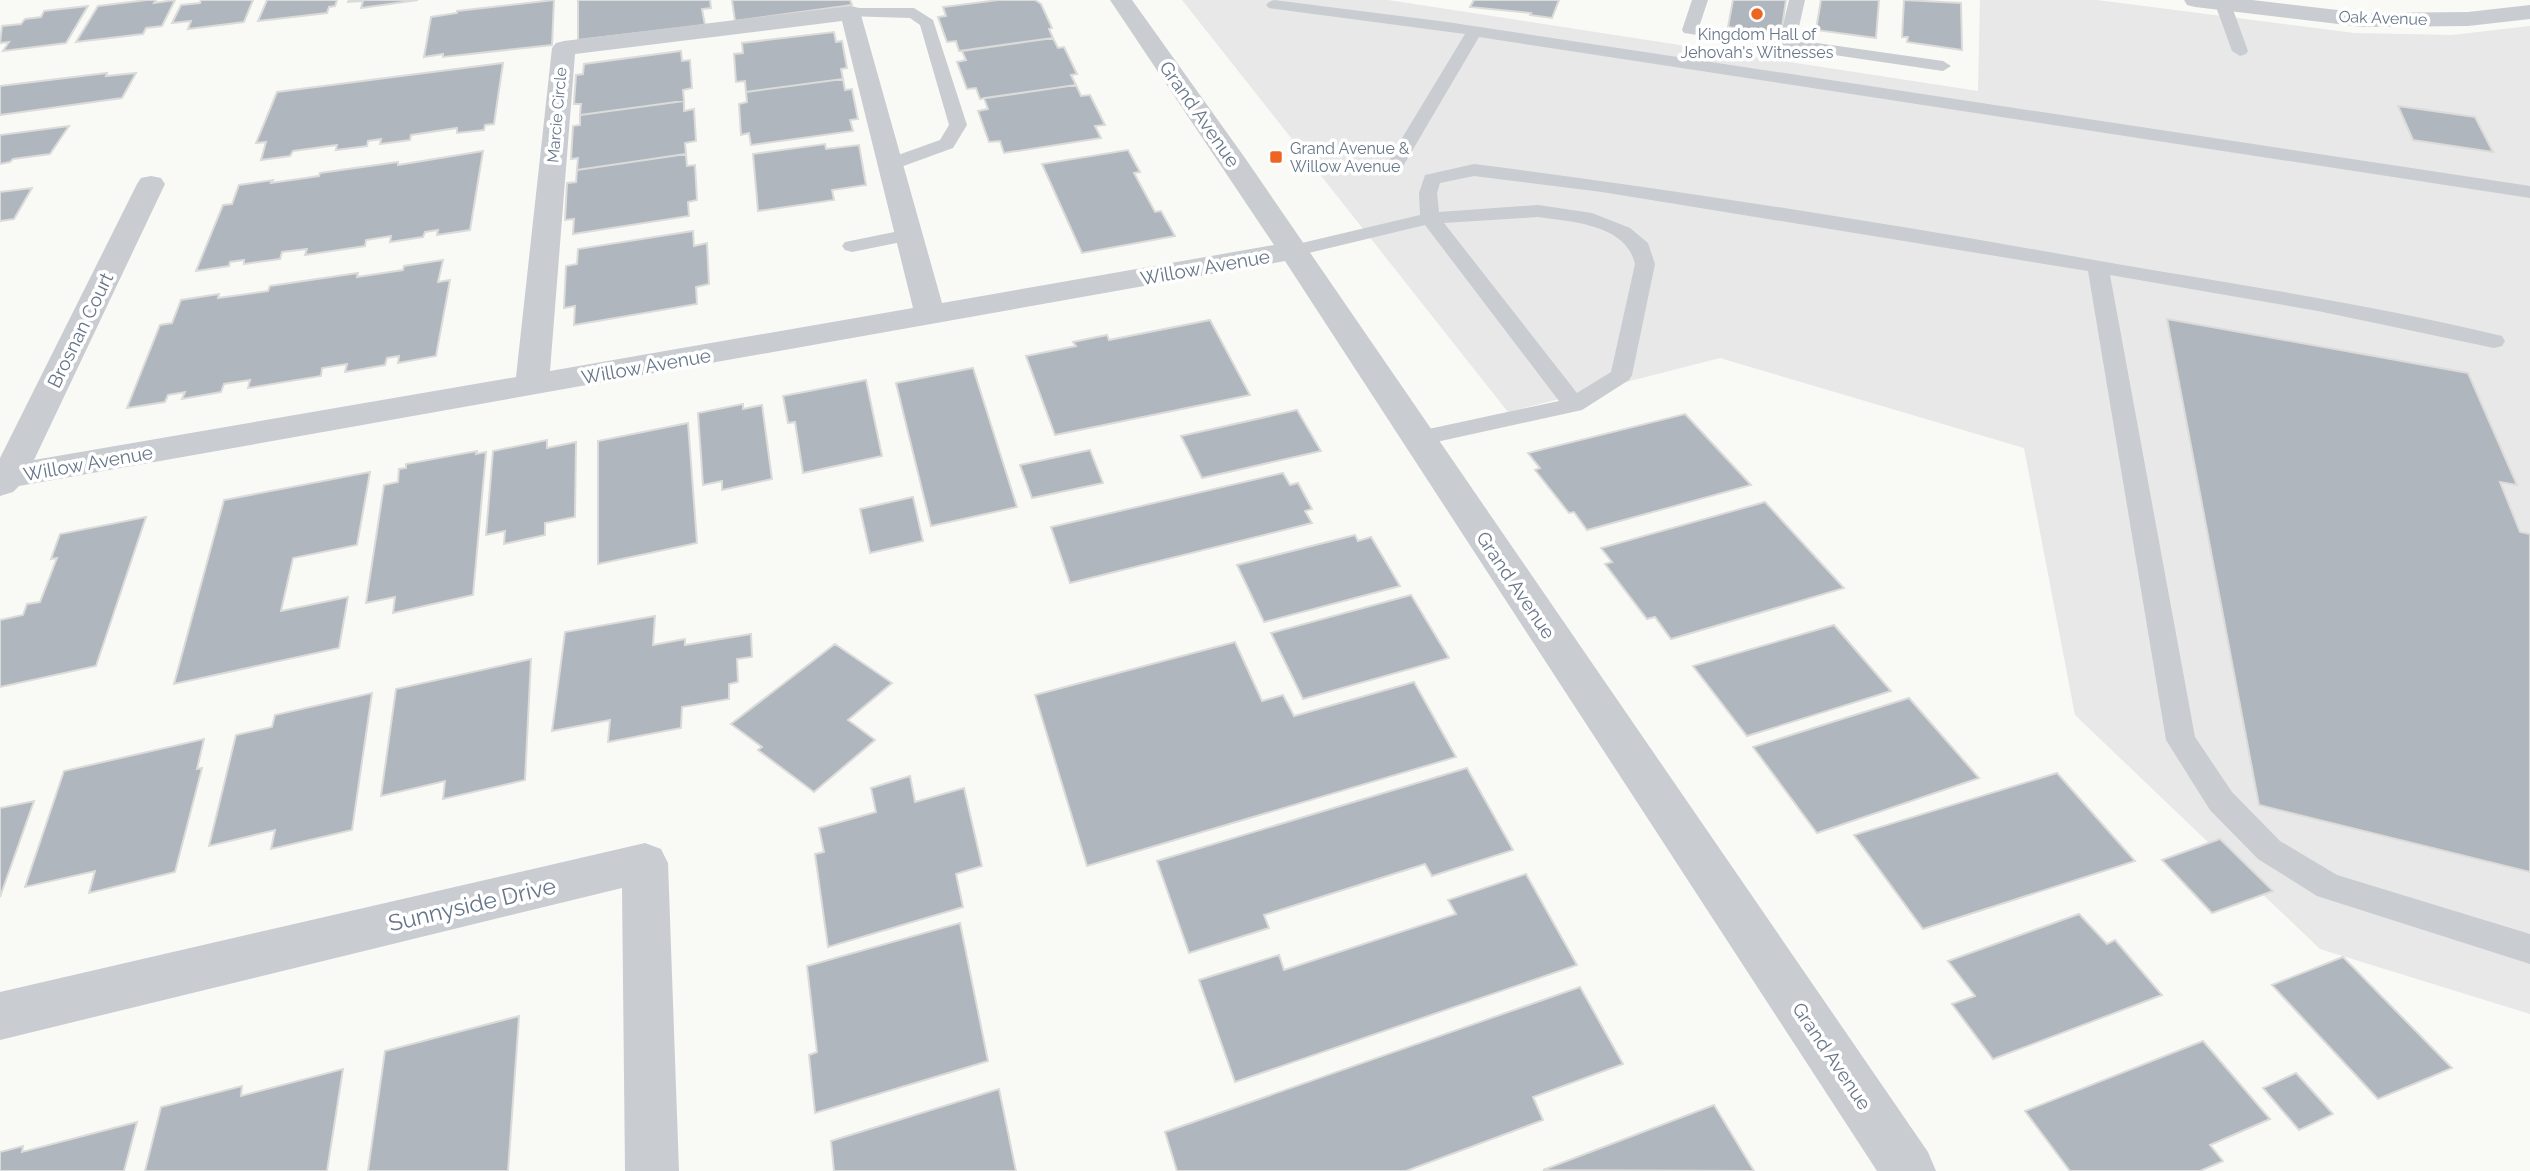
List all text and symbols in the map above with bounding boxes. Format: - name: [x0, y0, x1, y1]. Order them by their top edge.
- marker: Kingdom Hall of Jehovah's Witnesses: [1749, 6, 1765, 22]
- street label: Oak Avenue: [2338, 7, 2428, 29]
- place label: Kingdom Hall of Jehovah's Witnesses: [1681, 25, 1834, 62]
- street label: Grand Avenue: [1155, 57, 1245, 171]
- street label: Marcie Circle: [543, 66, 571, 164]
- place label: Grand Avenue & Willow Avenue: [1290, 139, 1410, 176]
- marker: Grand Avenue & Willow Avenue: [1268, 149, 1284, 165]
- street label: Willow Avenue: [1139, 245, 1271, 289]
- street label: Brosnan Court: [43, 268, 118, 391]
- street label: Willow Avenue: [580, 344, 712, 388]
- street label: Willow Avenue: [22, 441, 154, 485]
- street label: Grand Avenue: [1472, 527, 1560, 643]
- street label: Sunnyside Drive: [386, 872, 558, 936]
- street label: Grand Avenue: [1788, 998, 1876, 1114]

